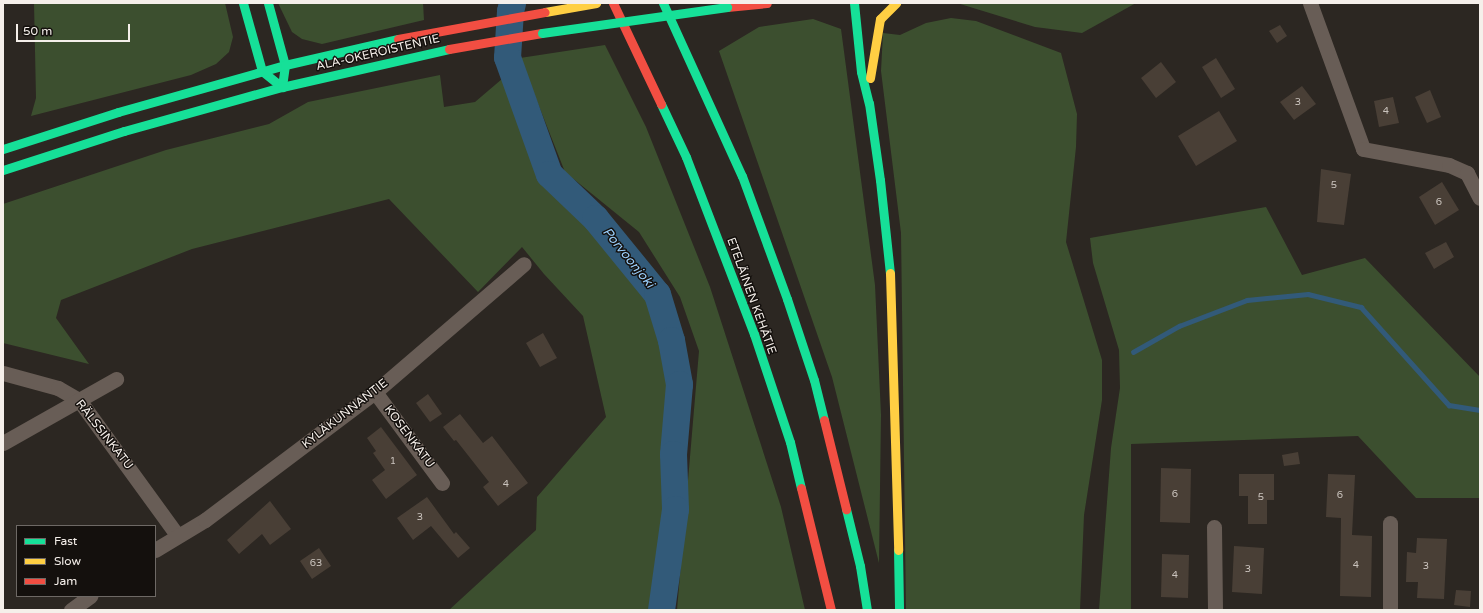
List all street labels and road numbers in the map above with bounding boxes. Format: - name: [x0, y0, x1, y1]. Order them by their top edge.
- street label: ALA-OKEROISTENTIE: [315, 32, 441, 74]
- street label: ETELÄINEN KEHÄTIE: [723, 236, 779, 356]
- street label: KYLÄKUNNANTIE: [299, 376, 391, 452]
- street label: RÄLSSINKATU: [72, 397, 136, 473]
- street label: KOSENKATU: [381, 403, 437, 471]

